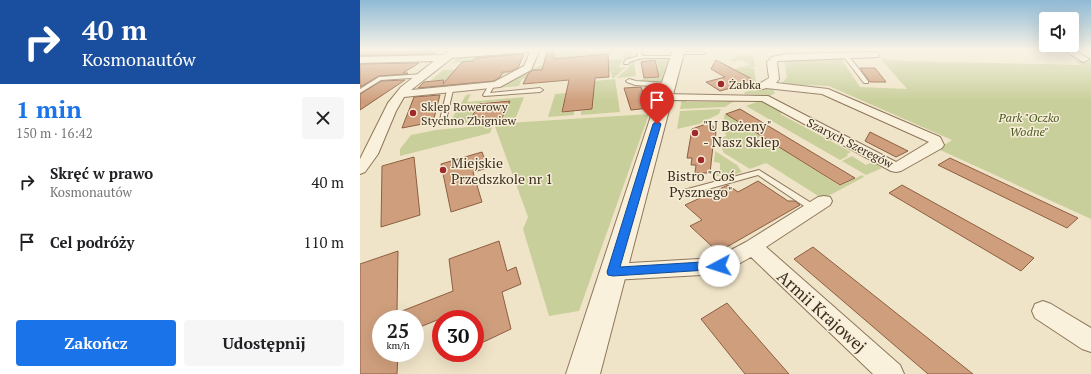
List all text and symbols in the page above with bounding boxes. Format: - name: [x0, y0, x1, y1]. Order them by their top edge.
- text: 40 m: [82, 11, 147, 48]
- map controls: [1039, 12, 1079, 52]
- button: sound: [1039, 12, 1079, 52]
- icon: right: [16, 16, 68, 68]
- text: Kosmonautów: [82, 47, 196, 71]
- place label: Żabka: [729, 77, 761, 92]
- marker: Żabka: [716, 79, 726, 89]
- pin: [640, 83, 674, 124]
- icon: arrive: [646, 89, 668, 111]
- text: 1 min: [16, 93, 82, 125]
- button: close: [302, 97, 344, 139]
- place label: Sklep Rowerowy Stychno Zbigniew: [421, 99, 517, 128]
- marker: Sklep Rowerowy Stychno Zbigniew: [408, 108, 418, 118]
- park label: Park "Oczko Wodne": [998, 110, 1059, 139]
- street label: Szarych Szeregów: [804, 115, 896, 171]
- place label: "U Bożeny" - Nasz Sklep: [703, 116, 779, 151]
- text: 150 m · 16:42: [16, 124, 93, 142]
- marker: "U Bożeny" - Nasz Sklep: [690, 128, 700, 138]
- place label: Miejskie Przedszkole nr 1: [451, 153, 553, 188]
- marker: Bistro "Coś Pysznego": [696, 155, 706, 165]
- text: Skręć w prawo: [50, 163, 153, 183]
- marker: Miejskie Przedszkole nr 1: [438, 165, 448, 175]
- place label: Bistro "Coś Pysznego": [667, 166, 735, 201]
- icon: right: [16, 171, 38, 193]
- text: 40 m: [311, 172, 344, 192]
- text: Kosmonautów: [50, 183, 132, 201]
- icon: arrive: [16, 231, 38, 253]
- text: Cel podróży: [50, 232, 134, 252]
- text: 110 m: [303, 232, 344, 252]
- position arrow: [698, 245, 740, 287]
- street label: Armii Krajowej: [772, 265, 872, 357]
- speed limit sign: 30: [432, 310, 484, 362]
- text: 25: [387, 317, 409, 344]
- button: Zakończ: [16, 320, 176, 366]
- button: Udostępnij: [184, 320, 344, 366]
- text: km/h: [386, 339, 410, 352]

